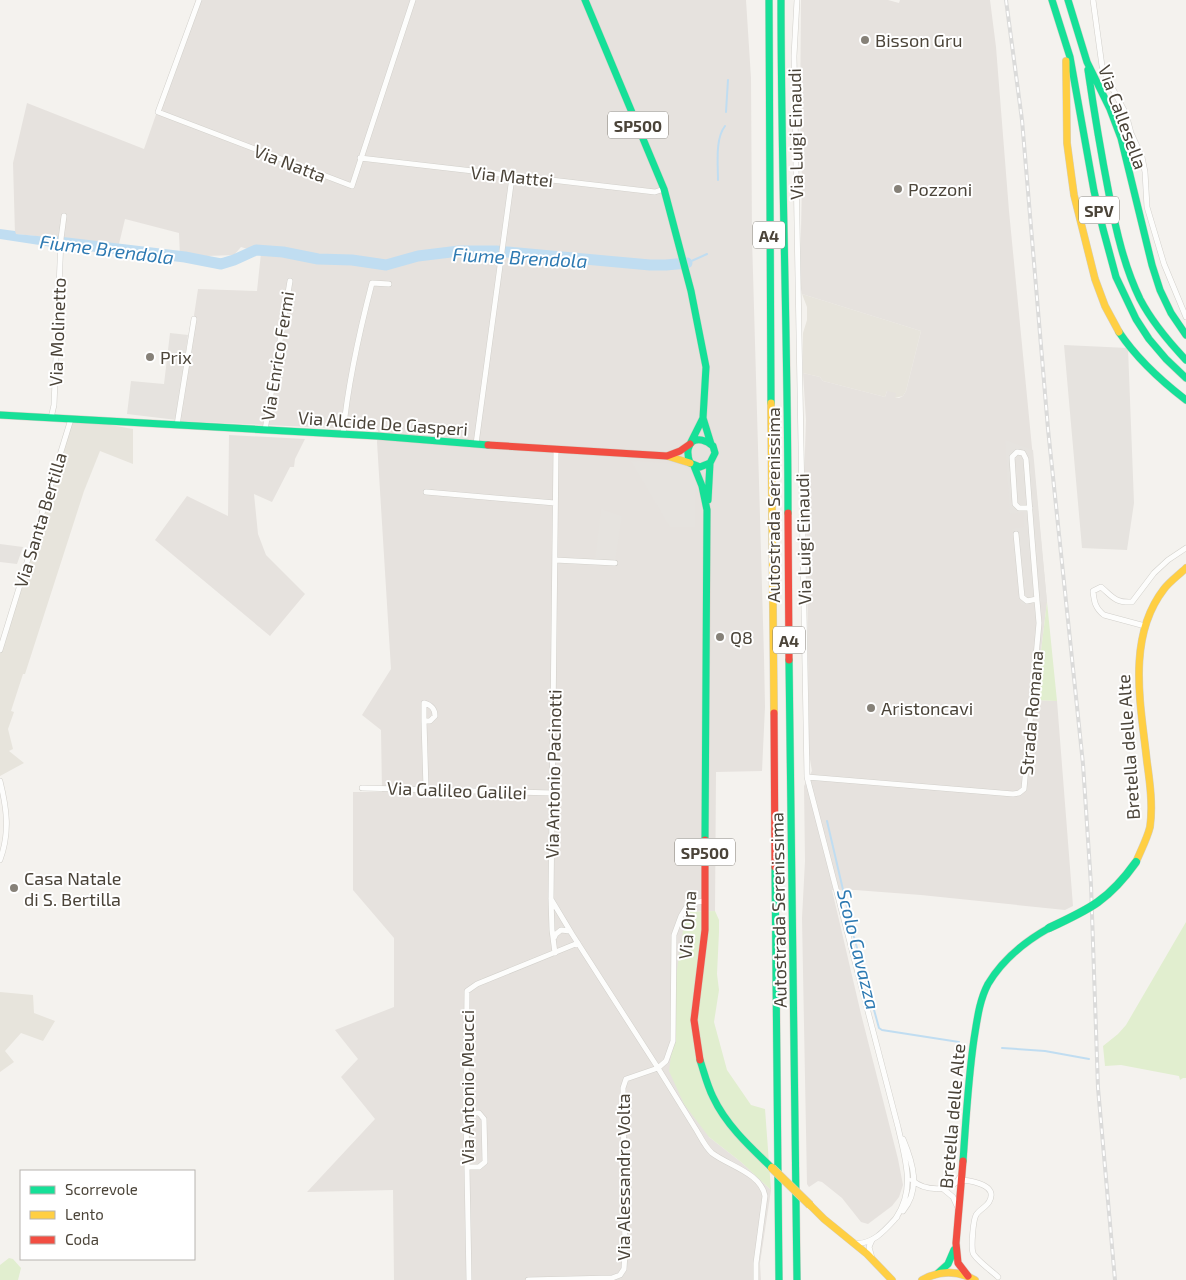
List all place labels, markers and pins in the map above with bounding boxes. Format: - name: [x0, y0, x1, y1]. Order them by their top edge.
- place label: Bisson Gru: [875, 29, 962, 51]
- marker: Bisson Gru: [859, 34, 871, 46]
- place label: Pozzoni: [908, 178, 972, 200]
- marker: Pozzoni: [892, 183, 904, 195]
- place label: Prix: [160, 346, 192, 368]
- marker: Prix: [144, 351, 156, 363]
- place label: Q8: [730, 626, 753, 648]
- marker: Q8: [714, 631, 726, 643]
- place label: Aristoncavi: [881, 697, 973, 719]
- marker: Aristoncavi: [865, 702, 877, 714]
- place label: Casa Natale di S. Bertilla: [24, 867, 122, 910]
- marker: Casa Natale di S. Bertilla: [8, 882, 20, 894]

